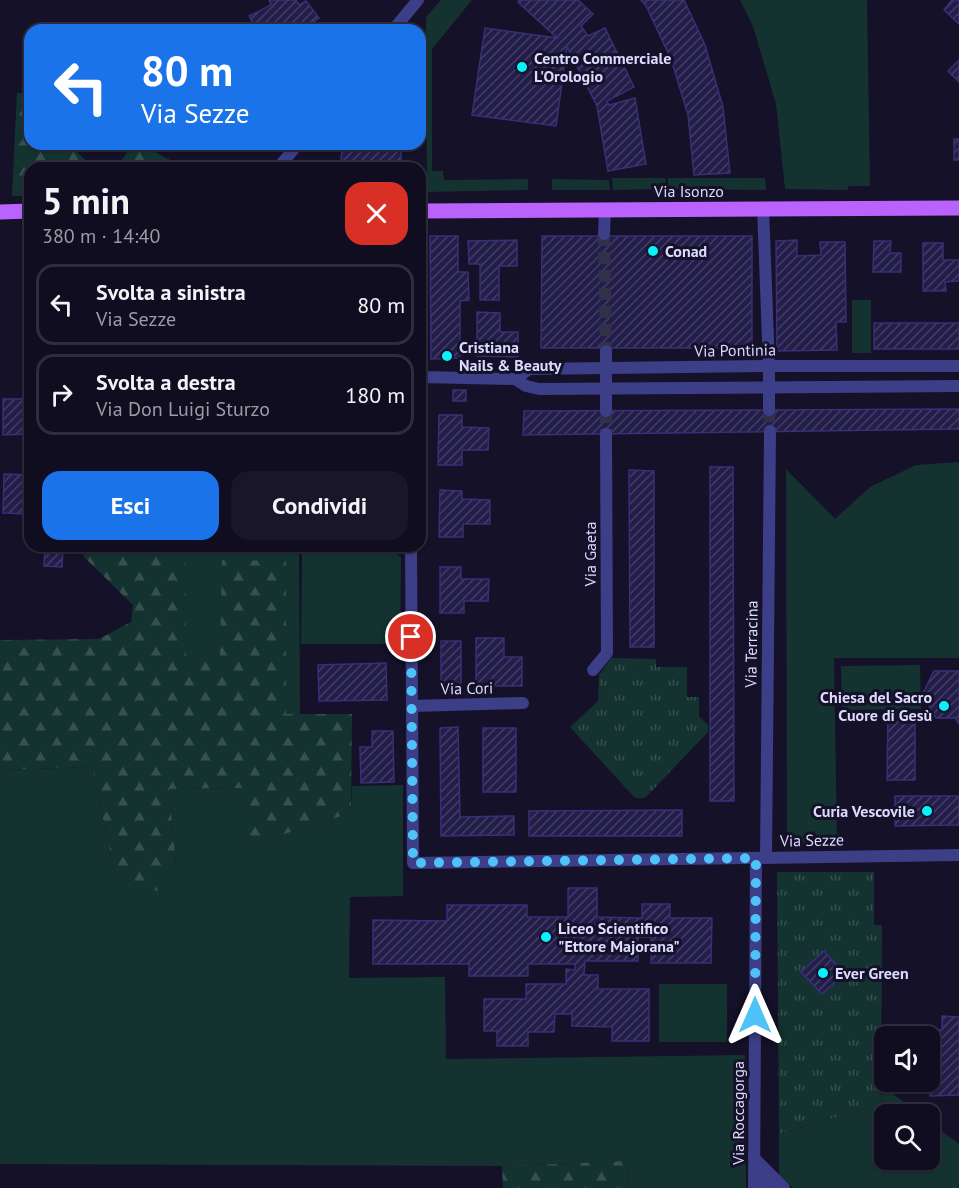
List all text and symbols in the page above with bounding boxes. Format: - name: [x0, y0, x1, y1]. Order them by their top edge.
- text: 80 m: [141, 43, 233, 98]
- icon: left: [42, 48, 120, 126]
- place label: Centro Commerciale L'Orologio: [534, 48, 671, 86]
- marker: Centro Commerciale L'Orologio: [515, 60, 529, 74]
- text: Via Sezze: [141, 96, 249, 130]
- text: 5 min: [42, 177, 130, 224]
- street label: Via Isonzo: [653, 181, 724, 201]
- button: close: [345, 182, 408, 245]
- text: 380 m · 14:40: [42, 223, 160, 249]
- place label: Conad: [665, 241, 707, 261]
- marker: Conad: [646, 244, 660, 258]
- text: Svolta a sinistra: [96, 278, 246, 306]
- icon: left: [45, 288, 78, 321]
- text: 80 m: [357, 291, 405, 319]
- text: Via Sezze: [96, 306, 176, 332]
- place label: Cristiana Nails & Beauty: [459, 337, 562, 375]
- street label: Via Pontinia: [693, 339, 776, 361]
- marker: Cristiana Nails & Beauty: [440, 349, 454, 363]
- text: Svolta a destra: [96, 368, 236, 396]
- icon: right: [45, 378, 78, 411]
- text: 180 m: [345, 381, 405, 409]
- text: Via Don Luigi Sturzo: [96, 396, 270, 422]
- button: Esci: [42, 471, 219, 540]
- button: Condividi: [231, 471, 408, 540]
- street label: Via Gaeta: [580, 522, 600, 587]
- street label: Via Terracina: [740, 600, 762, 689]
- pin: [385, 611, 436, 662]
- icon: arrive: [394, 620, 427, 653]
- street label: Via Cori: [440, 678, 493, 698]
- place label: Chiesa del Sacro Cuore di Gesù: [820, 687, 932, 725]
- marker: Chiesa del Sacro Cuore di Gesù: [937, 699, 951, 713]
- place label: Curia Vescovile: [813, 801, 915, 821]
- marker: Curia Vescovile: [920, 804, 934, 818]
- street label: Via Sezze: [779, 829, 844, 851]
- place label: Liceo Scientifico "Ettore Majorana": [558, 918, 680, 956]
- marker: Liceo Scientifico "Ettore Majorana": [539, 930, 553, 944]
- place label: Ever Green: [835, 963, 909, 983]
- marker: Ever Green: [816, 966, 830, 980]
- position arrow: [723, 983, 787, 1047]
- map controls: [874, 1026, 940, 1170]
- button: sound: [874, 1026, 940, 1092]
- street label: Via Roccagorga: [728, 1061, 748, 1166]
- button: search: [874, 1104, 940, 1170]

